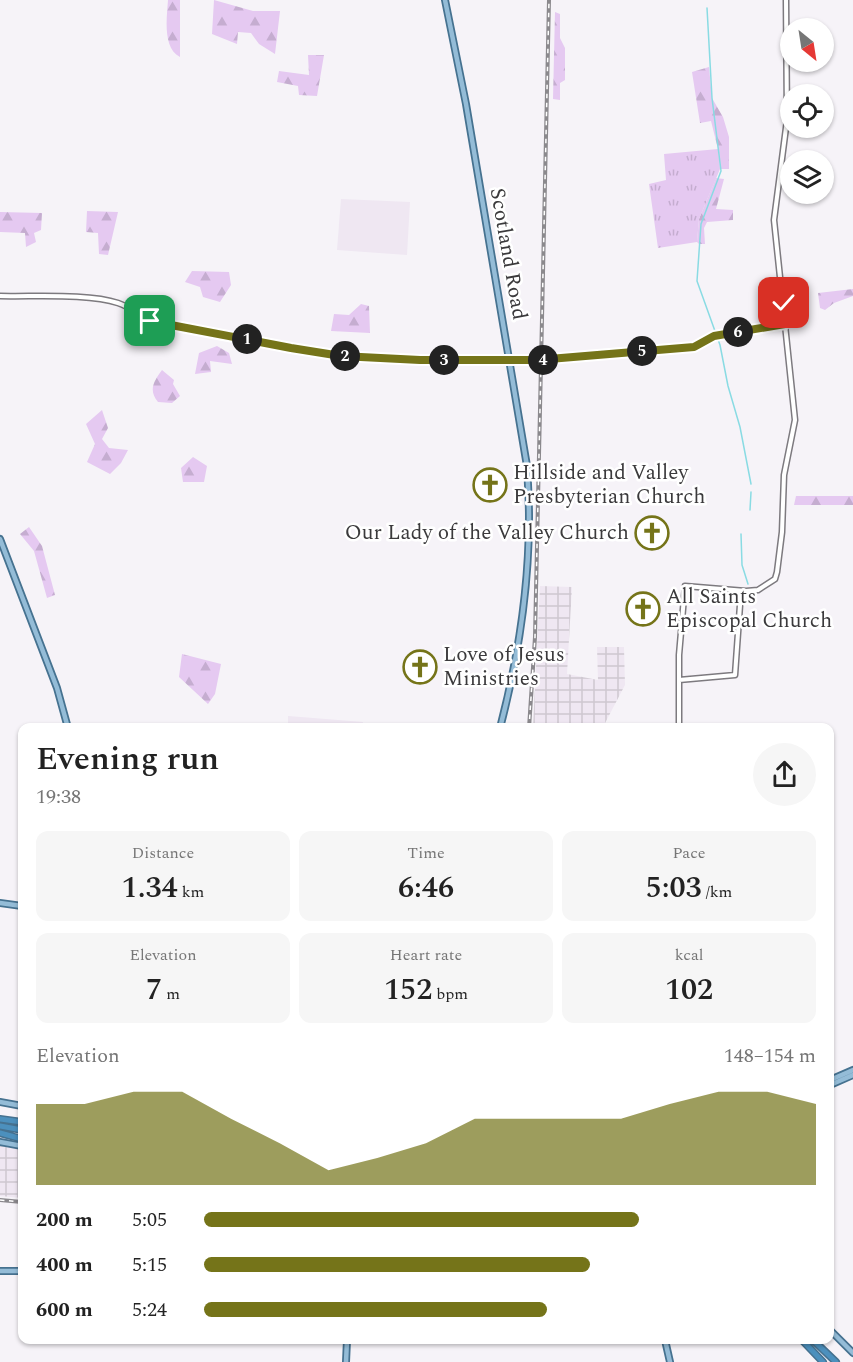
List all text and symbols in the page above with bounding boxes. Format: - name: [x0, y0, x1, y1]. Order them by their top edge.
- north arrow: [780, 18, 834, 72]
- map controls: [780, 18, 834, 204]
- button: locate: [780, 84, 834, 138]
- button: layers: [780, 150, 834, 204]
- street label: Scotland Road: [481, 186, 535, 322]
- pin: [758, 277, 809, 328]
- icon: check: [767, 286, 800, 319]
- pin: [124, 295, 175, 346]
- icon: arrive: [133, 304, 166, 337]
- pin: 6: [723, 317, 753, 347]
- text: 6: [734, 320, 742, 344]
- pin: 1: [232, 324, 262, 354]
- text: 1: [243, 327, 251, 351]
- pin: 5: [627, 336, 657, 366]
- text: 5: [638, 339, 646, 363]
- pin: 2: [330, 341, 360, 371]
- text: 2: [341, 344, 349, 368]
- pin: 3: [429, 345, 459, 375]
- pin: 4: [528, 345, 558, 375]
- text: 3: [440, 348, 448, 372]
- text: 4: [539, 348, 547, 372]
- place label: Hillside and Valley Presbyterian Church: [513, 457, 706, 513]
- church icon: Hillside and Valley Presbyterian Church: [472, 467, 508, 503]
- church icon: Our Lady of the Valley Church: [634, 515, 670, 551]
- place label: Our Lady of the Valley Church: [345, 517, 629, 549]
- place label: All Saints Episcopal Church: [666, 581, 832, 637]
- church icon: All Saints Episcopal Church: [625, 591, 661, 627]
- place label: Love of Jesus Ministries: [443, 639, 565, 695]
- church icon: Love of Jesus Ministries: [402, 649, 438, 685]
- text: Evening run: [36, 734, 219, 784]
- button: share: [753, 743, 816, 806]
- text: 19:38: [36, 782, 81, 812]
- text: Distance: [132, 841, 194, 865]
- text: Time: [407, 841, 445, 865]
- text: Pace: [672, 841, 706, 865]
- text: 1.34: [122, 865, 178, 911]
- text: 6:46: [398, 865, 454, 911]
- text: 5:03: [646, 865, 702, 911]
- text: km: [178, 880, 204, 904]
- text: /km: [702, 880, 732, 904]
- text: Elevation: [129, 943, 197, 967]
- text: Heart rate: [390, 943, 462, 967]
- text: kcal: [675, 943, 703, 967]
- text: 7: [146, 967, 162, 1013]
- text: 152: [384, 967, 432, 1013]
- text: 102: [665, 967, 713, 1013]
- text: m: [162, 982, 180, 1006]
- text: bpm: [432, 982, 468, 1006]
- text: Elevation: [36, 1041, 120, 1071]
- text: 148–154 m: [724, 1041, 816, 1071]
- text: 200 m: [36, 1205, 93, 1235]
- text: 5:05: [132, 1205, 167, 1235]
- text: 400 m: [36, 1250, 93, 1280]
- text: 5:15: [132, 1250, 167, 1280]
- text: 600 m: [36, 1295, 93, 1325]
- text: 5:24: [132, 1295, 167, 1325]

